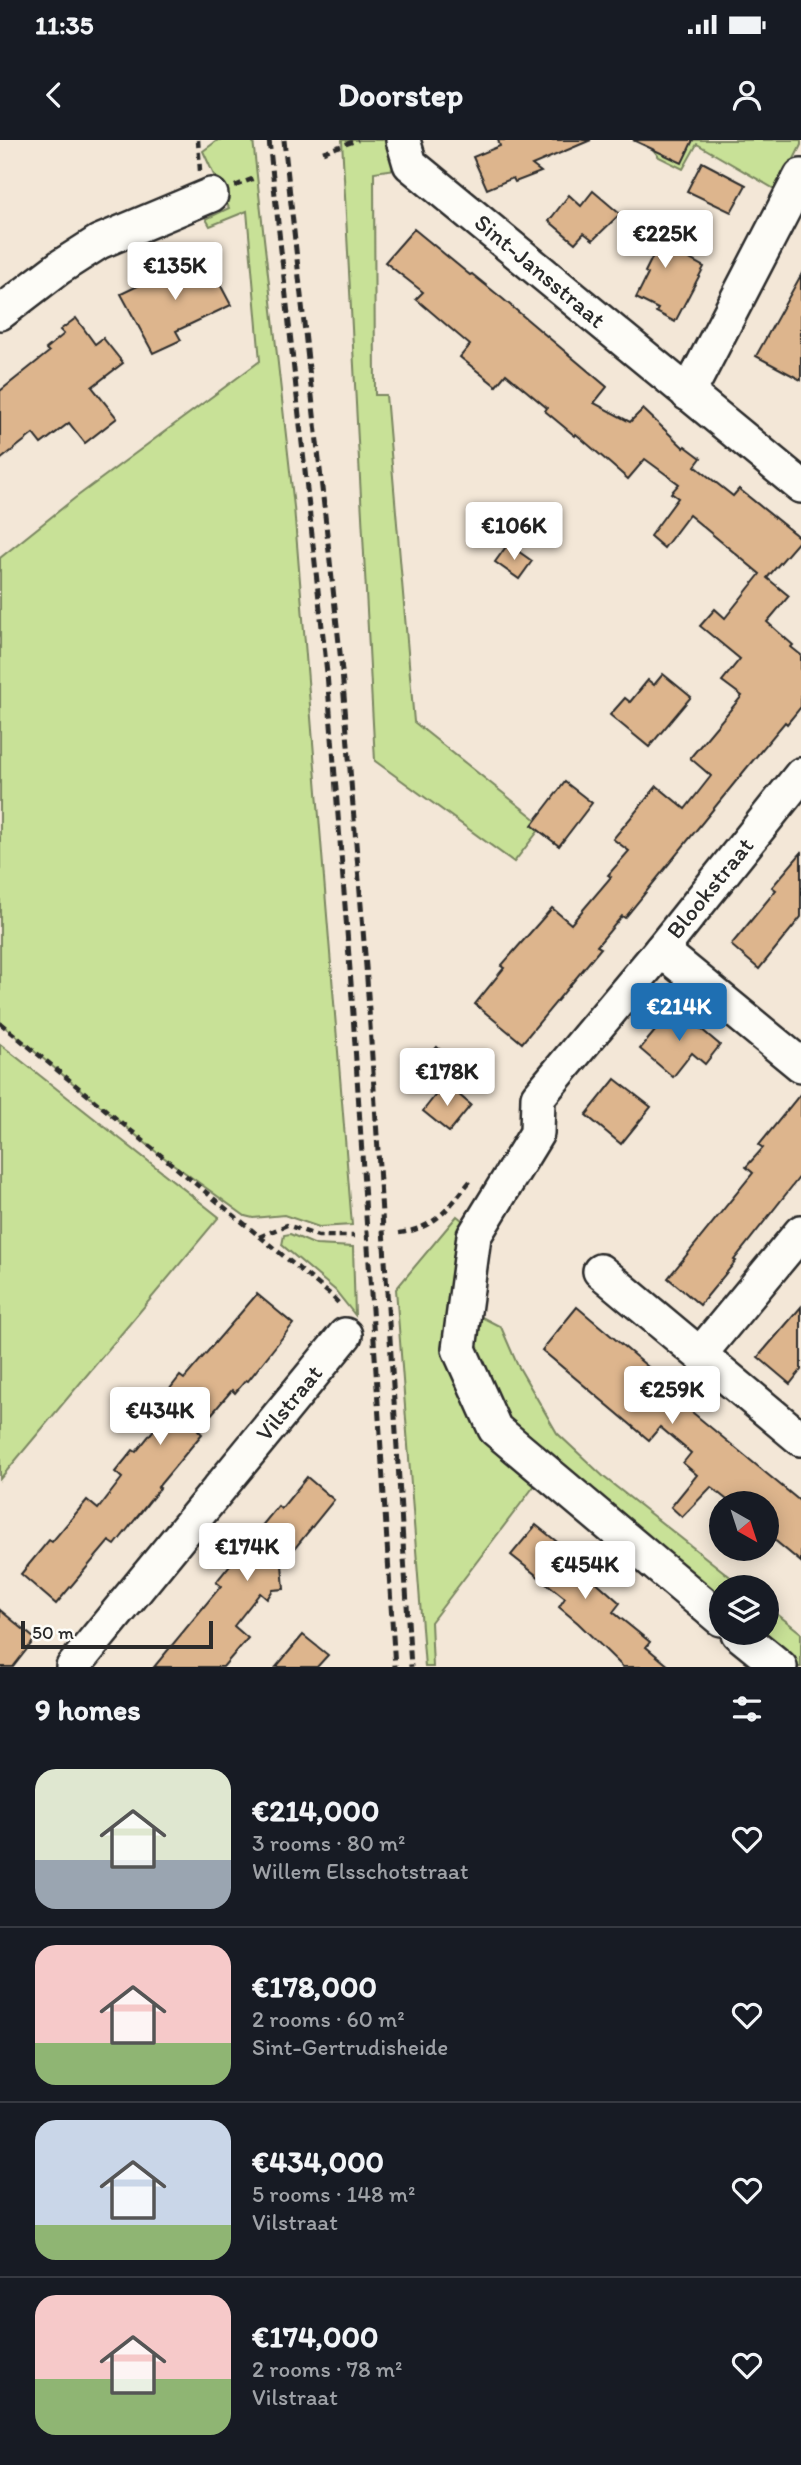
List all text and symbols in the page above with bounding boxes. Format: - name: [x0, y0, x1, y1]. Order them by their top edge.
- text: 11:35: [35, 9, 93, 41]
- icon: back: [35, 76, 73, 114]
- text: Doorstep: [338, 76, 463, 114]
- icon: person: [728, 76, 766, 114]
- street label: Sint-Jansstraat: [469, 207, 612, 334]
- pin: €225K: [616, 211, 714, 270]
- text: €225K: [633, 219, 697, 247]
- pin: €135K: [126, 242, 224, 302]
- text: €135K: [143, 251, 207, 279]
- pin: €106K: [465, 502, 563, 562]
- text: €106K: [482, 511, 546, 539]
- street label: Blookstraat: [660, 831, 759, 944]
- pin: €214K: [630, 984, 728, 1043]
- text: €214K: [647, 992, 711, 1020]
- pin: €178K: [398, 1048, 496, 1108]
- text: €178K: [416, 1057, 478, 1085]
- street label: Vilstraat: [249, 1359, 328, 1447]
- pin: €259K: [623, 1366, 721, 1426]
- text: €259K: [640, 1375, 704, 1403]
- pin: €434K: [111, 1388, 209, 1447]
- text: €434K: [126, 1396, 194, 1424]
- north arrow: [709, 1491, 779, 1561]
- map controls: [709, 1491, 779, 1645]
- pin: €174K: [198, 1524, 296, 1583]
- text: €174K: [215, 1532, 279, 1560]
- pin: €454K: [536, 1542, 634, 1601]
- text: €454K: [551, 1550, 619, 1578]
- button: layers: [709, 1575, 779, 1645]
- scale bar: [21, 1618, 214, 1650]
- text: 50 m: [32, 1621, 74, 1644]
- icon: filters: [728, 1690, 766, 1728]
- text: 9 homes: [35, 1691, 141, 1728]
- text: €214,000: [252, 1792, 379, 1829]
- icon: home: [91, 1797, 175, 1881]
- icon: heart: [728, 1820, 766, 1858]
- text: 3 rooms · 80 m²: [252, 1829, 406, 1857]
- text: Willem Elsschotstraat: [252, 1857, 469, 1885]
- text: €178,000: [252, 1968, 377, 2005]
- icon: home: [91, 1973, 175, 2057]
- icon: heart: [728, 1996, 766, 2034]
- text: 2 rooms · 60 m²: [252, 2005, 405, 2033]
- text: Sint-Gertrudisheide: [252, 2033, 448, 2061]
- text: €434,000: [252, 2143, 384, 2180]
- icon: home: [91, 2148, 175, 2232]
- icon: heart: [728, 2171, 766, 2209]
- text: 5 rooms · 148 m²: [252, 2180, 415, 2208]
- text: Vilstraat: [252, 2208, 338, 2236]
- text: €174,000: [252, 2318, 379, 2355]
- icon: home: [91, 2323, 175, 2407]
- icon: heart: [728, 2346, 766, 2384]
- text: 2 rooms · 78 m²: [252, 2355, 402, 2383]
- text: Vilstraat: [252, 2383, 338, 2411]

